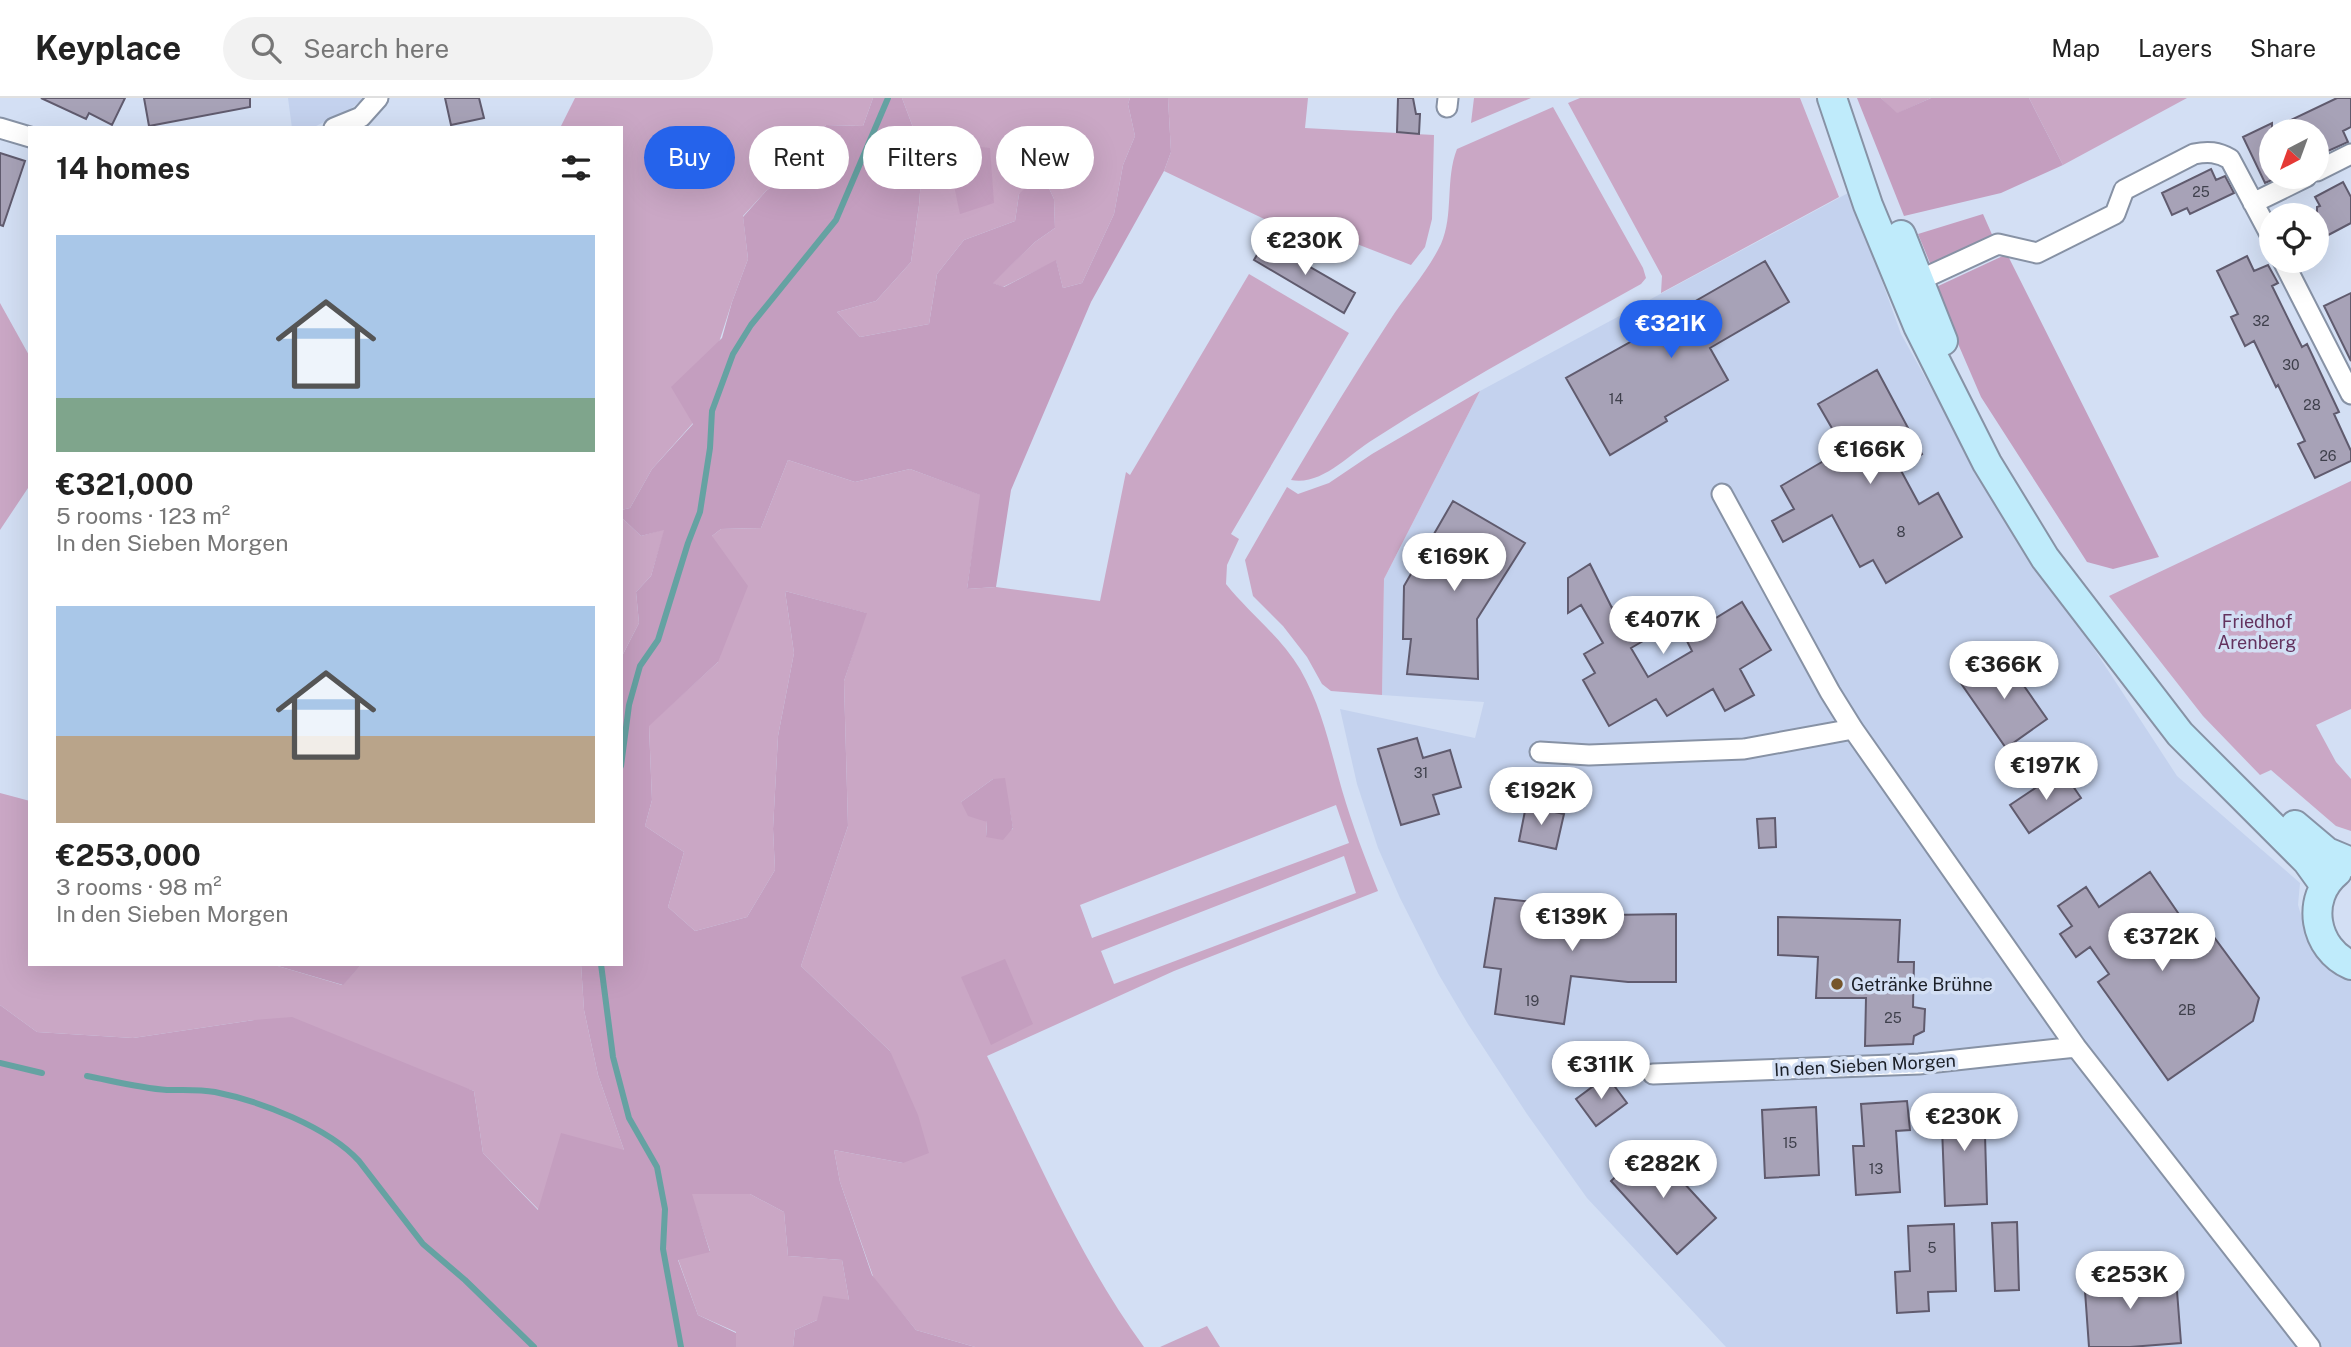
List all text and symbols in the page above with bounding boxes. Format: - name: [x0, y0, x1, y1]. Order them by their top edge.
- search box: [223, 17, 713, 80]
- text: Keyplace: [35, 29, 181, 67]
- icon: search: [247, 29, 285, 67]
- text: Search here: [303, 33, 449, 64]
- text: Map: [2051, 34, 2100, 62]
- text: Layers: [2138, 34, 2212, 62]
- text: Share: [2250, 34, 2316, 62]
- north arrow: [2259, 119, 2329, 189]
- map controls: [2259, 119, 2329, 273]
- chip: Buy: [644, 126, 735, 189]
- chip: Rent: [749, 126, 849, 189]
- chip: Filters: [863, 126, 982, 189]
- chip: New: [996, 126, 1094, 189]
- icon: filters: [557, 149, 595, 187]
- text: 14 homes: [56, 150, 190, 186]
- house number: 25: [2192, 184, 2210, 200]
- button: locate: [2259, 203, 2329, 273]
- pin: €230K: [1256, 218, 1354, 277]
- text: €230K: [1267, 226, 1343, 253]
- icon: home: [263, 281, 389, 407]
- pin: €321K: [1622, 300, 1720, 360]
- text: €321K: [1635, 309, 1707, 336]
- house number: 32: [2252, 313, 2270, 329]
- house number: 30: [2282, 357, 2300, 373]
- house number: 14: [1609, 391, 1623, 407]
- house number: 28: [2303, 397, 2321, 413]
- pin: €166K: [1821, 426, 1919, 486]
- text: €166K: [1834, 435, 1906, 462]
- house number: 26: [2319, 448, 2337, 464]
- text: €321,000: [56, 466, 194, 502]
- text: 5 rooms · 123 m²: [56, 502, 230, 529]
- house number: 8: [1896, 524, 1906, 540]
- text: In den Sieben Morgen: [56, 529, 288, 556]
- pin: €169K: [1405, 533, 1503, 593]
- text: €169K: [1418, 542, 1490, 569]
- pin: €407K: [1614, 596, 1712, 656]
- text: €407K: [1625, 605, 1701, 632]
- park label: Friedhof Arenberg: [2217, 611, 2297, 653]
- pin: €366K: [1955, 642, 2053, 701]
- text: €366K: [1965, 650, 2043, 677]
- icon: home: [263, 652, 389, 778]
- pin: €197K: [1997, 742, 2095, 802]
- text: €197K: [2011, 751, 2081, 778]
- house number: 31: [1414, 765, 1428, 781]
- pin: €192K: [1492, 768, 1590, 827]
- text: €192K: [1505, 776, 1577, 803]
- text: €253,000: [56, 837, 201, 873]
- text: 3 rooms · 98 m²: [56, 873, 222, 900]
- pin: €139K: [1523, 894, 1621, 953]
- text: In den Sieben Morgen: [56, 900, 288, 927]
- text: €139K: [1536, 902, 1608, 929]
- pin: €372K: [2113, 914, 2211, 973]
- text: €372K: [2124, 922, 2200, 949]
- place label: Getränke Brühne: [1851, 974, 1993, 995]
- marker: Getränke Brühne: [1829, 976, 1845, 992]
- house number: 19: [1525, 993, 1539, 1009]
- house number: 2B: [2178, 1002, 2196, 1018]
- house number: 25: [1884, 1010, 1902, 1026]
- pin: €311K: [1552, 1042, 1650, 1101]
- text: €311K: [1568, 1050, 1634, 1077]
- street label: In den Sieben Morgen: [1774, 1050, 1956, 1080]
- pin: €230K: [1915, 1094, 2013, 1153]
- text: €230K: [1926, 1102, 2002, 1129]
- house number: 15: [1783, 1135, 1797, 1151]
- pin: €282K: [1614, 1140, 1712, 1200]
- text: €282K: [1625, 1149, 1701, 1176]
- house number: 13: [1869, 1161, 1883, 1177]
- house number: 5: [1928, 1240, 1937, 1256]
- pin: €253K: [2081, 1252, 2179, 1311]
- text: €253K: [2092, 1260, 2168, 1287]

